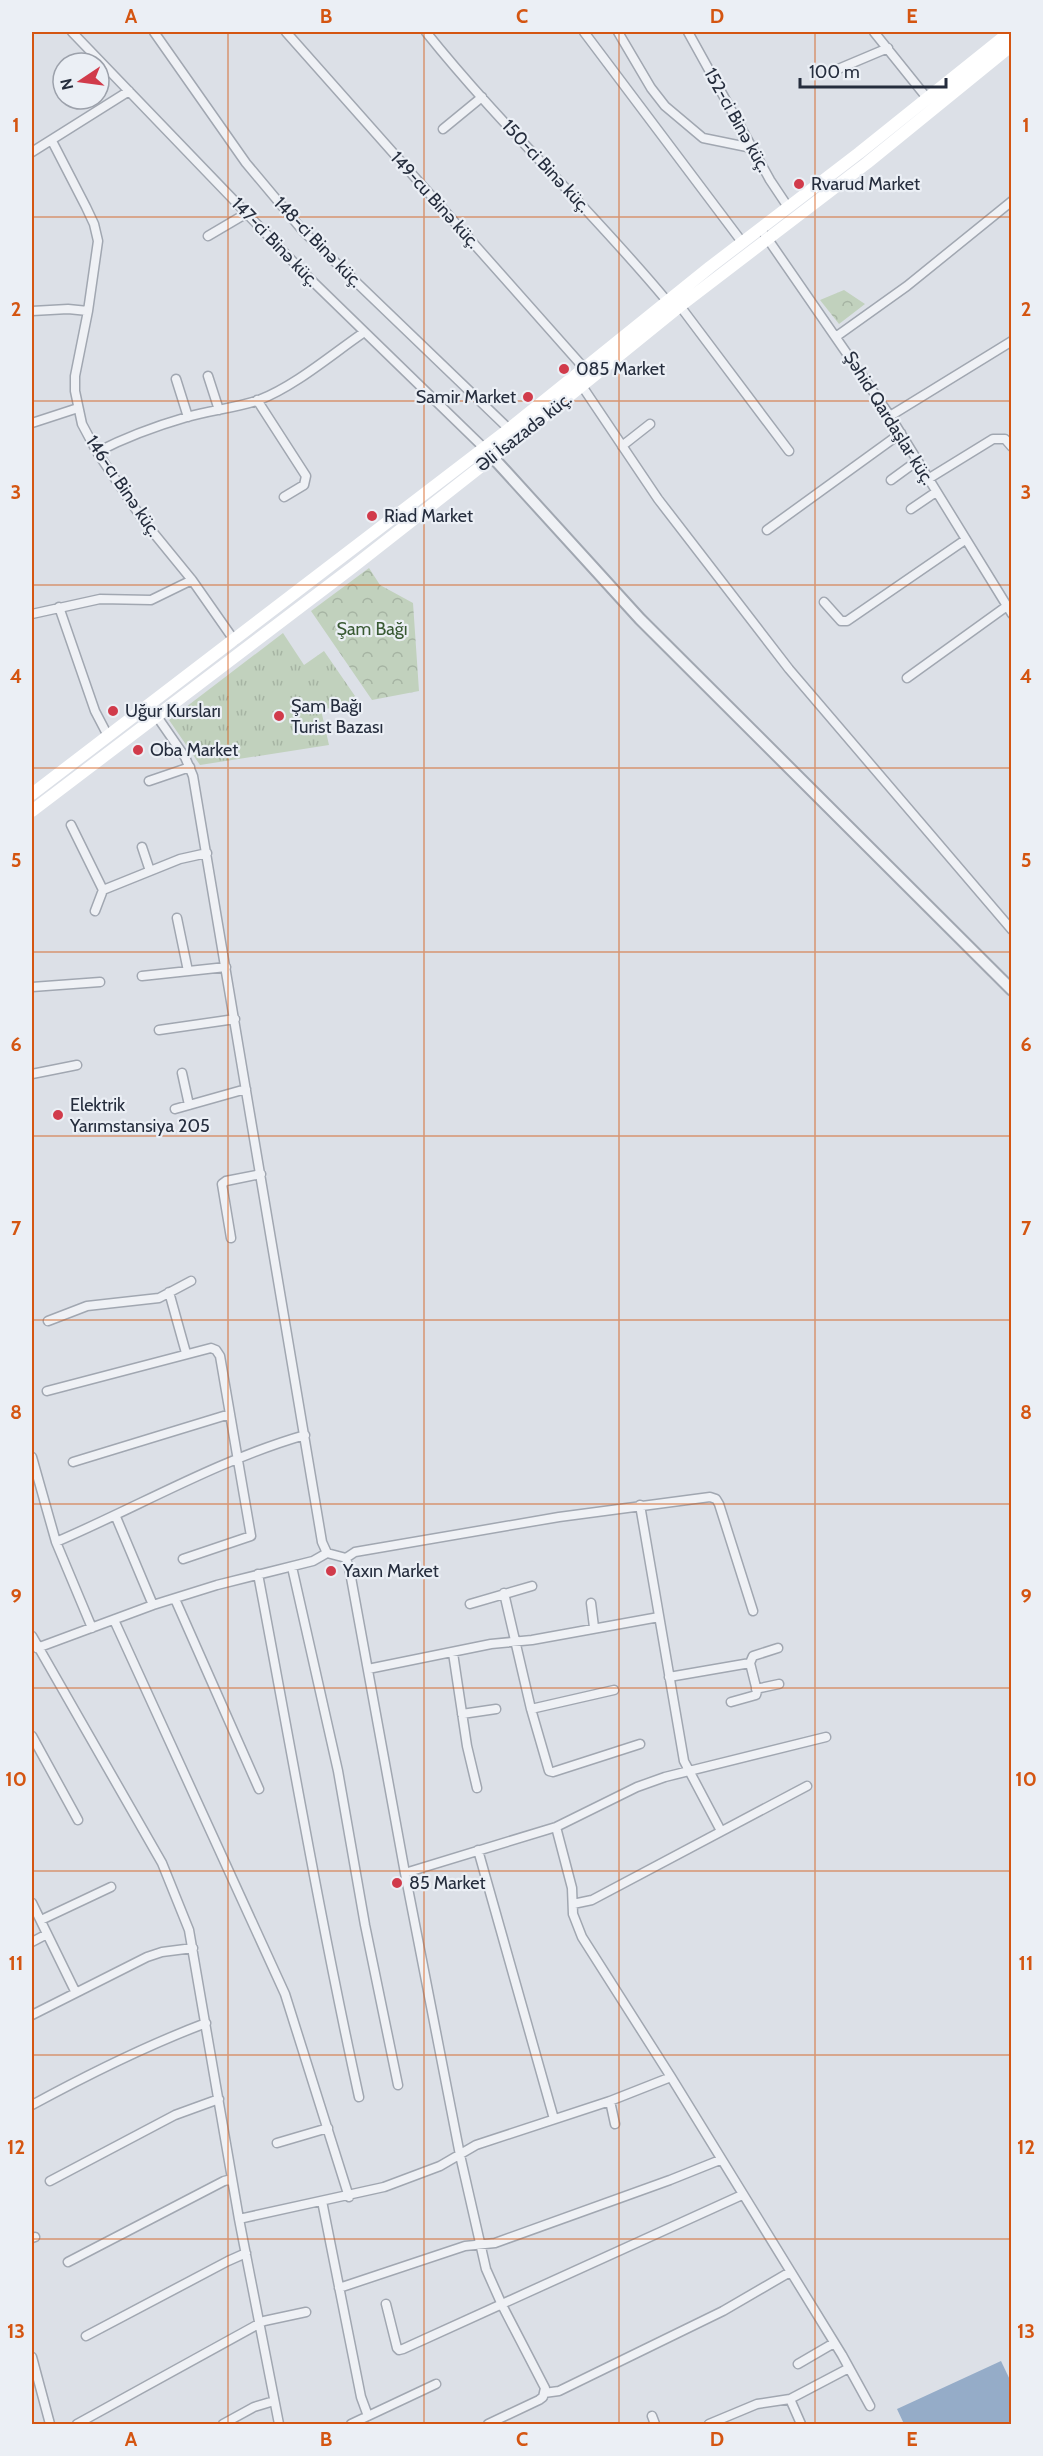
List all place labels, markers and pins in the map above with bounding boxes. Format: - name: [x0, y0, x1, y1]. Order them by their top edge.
- place label: Rvarud Market: [811, 173, 920, 195]
- marker: Rvarud Market: [792, 177, 806, 191]
- place label: 085 Market: [576, 358, 665, 380]
- marker: 085 Market: [557, 362, 571, 376]
- place label: Samir Market: [416, 386, 516, 408]
- marker: Samir Market: [521, 390, 535, 404]
- place label: Riad Market: [384, 505, 473, 527]
- marker: Riad Market: [365, 509, 379, 523]
- place label: Şam Bağı Turist Bazası: [291, 695, 383, 738]
- place label: Uğur Kursları: [125, 700, 221, 722]
- marker: Uğur Kursları: [106, 704, 120, 718]
- marker: Şam Bağı Turist Bazası: [272, 709, 286, 723]
- place label: Oba Market: [150, 739, 238, 761]
- marker: Oba Market: [131, 743, 145, 757]
- place label: Elektrik Yarımstansiya 205: [69, 1094, 210, 1137]
- marker: Elektrik Yarımstansiya 205: [51, 1108, 65, 1122]
- place label: Yaxın Market: [342, 1560, 439, 1582]
- marker: Yaxın Market: [324, 1564, 338, 1578]
- place label: 85 Market: [409, 1872, 485, 1894]
- marker: 85 Market: [390, 1876, 404, 1890]

